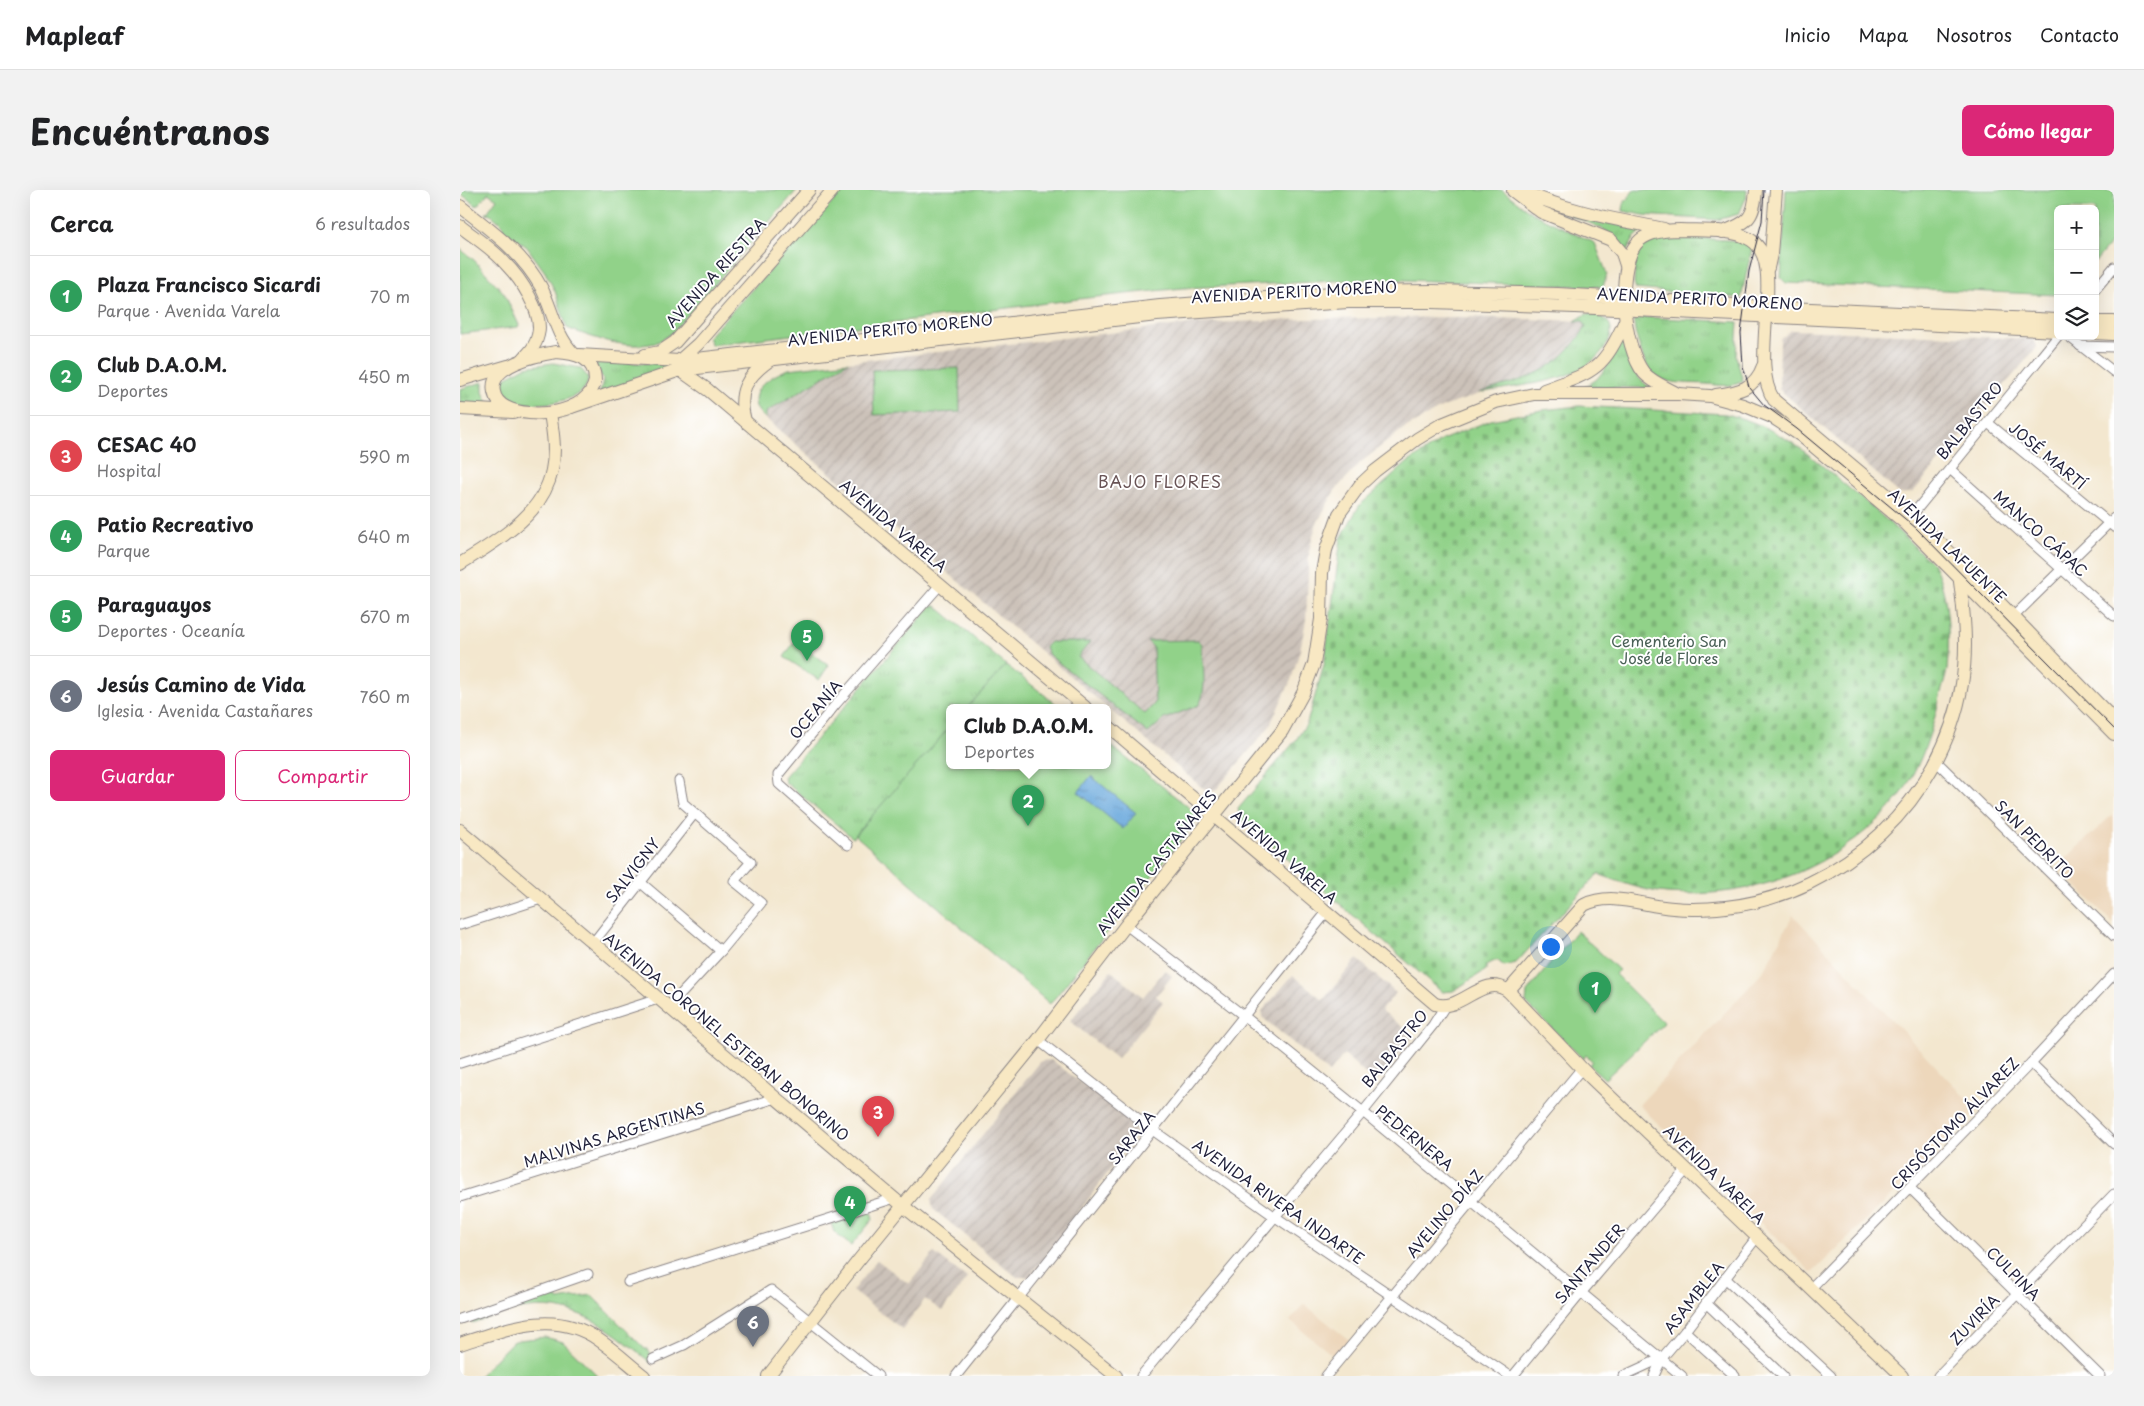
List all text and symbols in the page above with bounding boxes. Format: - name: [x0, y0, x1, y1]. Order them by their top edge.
- text: Mapleaf: [25, 17, 124, 53]
- text: Inicio: [1784, 21, 1831, 48]
- text: Mapa: [1859, 21, 1908, 48]
- text: Nosotros: [1936, 21, 2012, 48]
- text: Contacto: [2040, 21, 2119, 48]
- text: Encuéntranos: [30, 104, 270, 157]
- button: Cómo llegar: [1962, 105, 2114, 156]
- map controls: [2054, 205, 2099, 340]
- button: +: [2054, 205, 2099, 250]
- text: Cerca: [50, 207, 114, 239]
- text: 6 resultados: [315, 211, 410, 235]
- street label: AVENIDA RIESTRA: [659, 212, 771, 332]
- button: −: [2054, 250, 2099, 295]
- text: Plaza Francisco Sicardi: [97, 270, 321, 298]
- street label: AVENIDA PERITO MORENO: [1190, 274, 1398, 308]
- street label: AVENIDA PERITO MORENO: [1596, 281, 1804, 315]
- text: 1: [62, 284, 70, 308]
- text: 70 m: [370, 284, 410, 308]
- button: layers: [2054, 295, 2099, 340]
- text: Parque · Avenida Varela: [97, 298, 280, 322]
- street label: AVENIDA PERITO MORENO: [786, 307, 994, 351]
- text: Club D.A.O.M.: [97, 350, 227, 378]
- text: 2: [60, 364, 72, 388]
- text: 450 m: [358, 364, 410, 388]
- street label: BALBASTRO: [1930, 376, 2008, 464]
- text: Deportes: [97, 378, 168, 402]
- street label: JOSÉ MARTÍ: [2004, 416, 2092, 495]
- text: CESAC 40: [97, 430, 196, 458]
- text: 3: [61, 444, 71, 468]
- text: 590 m: [358, 444, 410, 468]
- text: Hospital: [97, 458, 161, 482]
- district label: BAJO FLORES: [1098, 469, 1222, 493]
- street label: AVENIDA VARELA: [835, 473, 953, 577]
- street label: AVENIDA LAFUENTE: [1884, 482, 2012, 608]
- street label: MANCO CÁPAC: [1989, 484, 2093, 582]
- text: Patio Recreativo: [97, 510, 253, 538]
- text: 4: [61, 524, 71, 548]
- text: 640 m: [357, 524, 410, 548]
- text: Parque: [97, 538, 150, 562]
- text: Paraguayos: [97, 590, 211, 618]
- text: 5: [61, 604, 71, 628]
- text: 670 m: [360, 604, 410, 628]
- text: Deportes · Oceanía: [97, 618, 245, 642]
- pin: 5: [791, 620, 823, 661]
- park label: Cementerio San José de Flores: [1611, 629, 1727, 669]
- text: Jesús Camino de Vida: [97, 670, 306, 698]
- street label: OCEANÍA: [783, 674, 847, 744]
- text: 6: [60, 684, 72, 708]
- text: 760 m: [360, 684, 410, 708]
- text: Iglesia · Avenida Castañares: [97, 698, 313, 722]
- popup: [946, 704, 1111, 769]
- text: Club D.A.O.M.: [963, 711, 1094, 739]
- text: Deportes: [963, 739, 1034, 763]
- button: Guardar: [50, 750, 225, 801]
- button: Compartir: [235, 750, 410, 801]
- pin: 2: [1012, 785, 1044, 826]
- street label: AVENIDA CASTAÑARES: [1090, 785, 1222, 939]
- street label: SAN PEDRITO: [1990, 794, 2080, 884]
- street label: AVENIDA VARELA: [1227, 803, 1343, 909]
- street label: SALVIGNY: [599, 832, 665, 907]
- street label: AVENIDA CORONEL ESTEBAN BONORINO: [599, 926, 855, 1146]
- your location: [1538, 934, 1564, 960]
- pin: 1: [1579, 972, 1611, 1013]
- street label: BALBASTRO: [1355, 1004, 1433, 1092]
- street label: CRISÓSTOMO ÁLVAREZ: [1884, 1052, 2024, 1194]
- street label: MALVINAS ARGENTINAS: [521, 1095, 707, 1173]
- pin: 3: [862, 1096, 894, 1137]
- street label: PEDERNERA: [1371, 1098, 1459, 1176]
- street label: SARAZA: [1102, 1105, 1160, 1169]
- street label: AVENIDA VARELA: [1659, 1119, 1771, 1229]
- street label: AVENIDA RIVERA INDARTE: [1188, 1133, 1370, 1269]
- street label: AVELINO DÍAZ: [1400, 1164, 1488, 1262]
- pin: 4: [834, 1186, 866, 1227]
- street label: SANTANDER: [1548, 1218, 1630, 1308]
- street label: CULPINA: [1982, 1241, 2046, 1305]
- street label: ASAMBLEA: [1657, 1256, 1729, 1338]
- street label: ZUVIRÍA: [1944, 1288, 2004, 1350]
- pin: 6: [737, 1306, 769, 1347]

